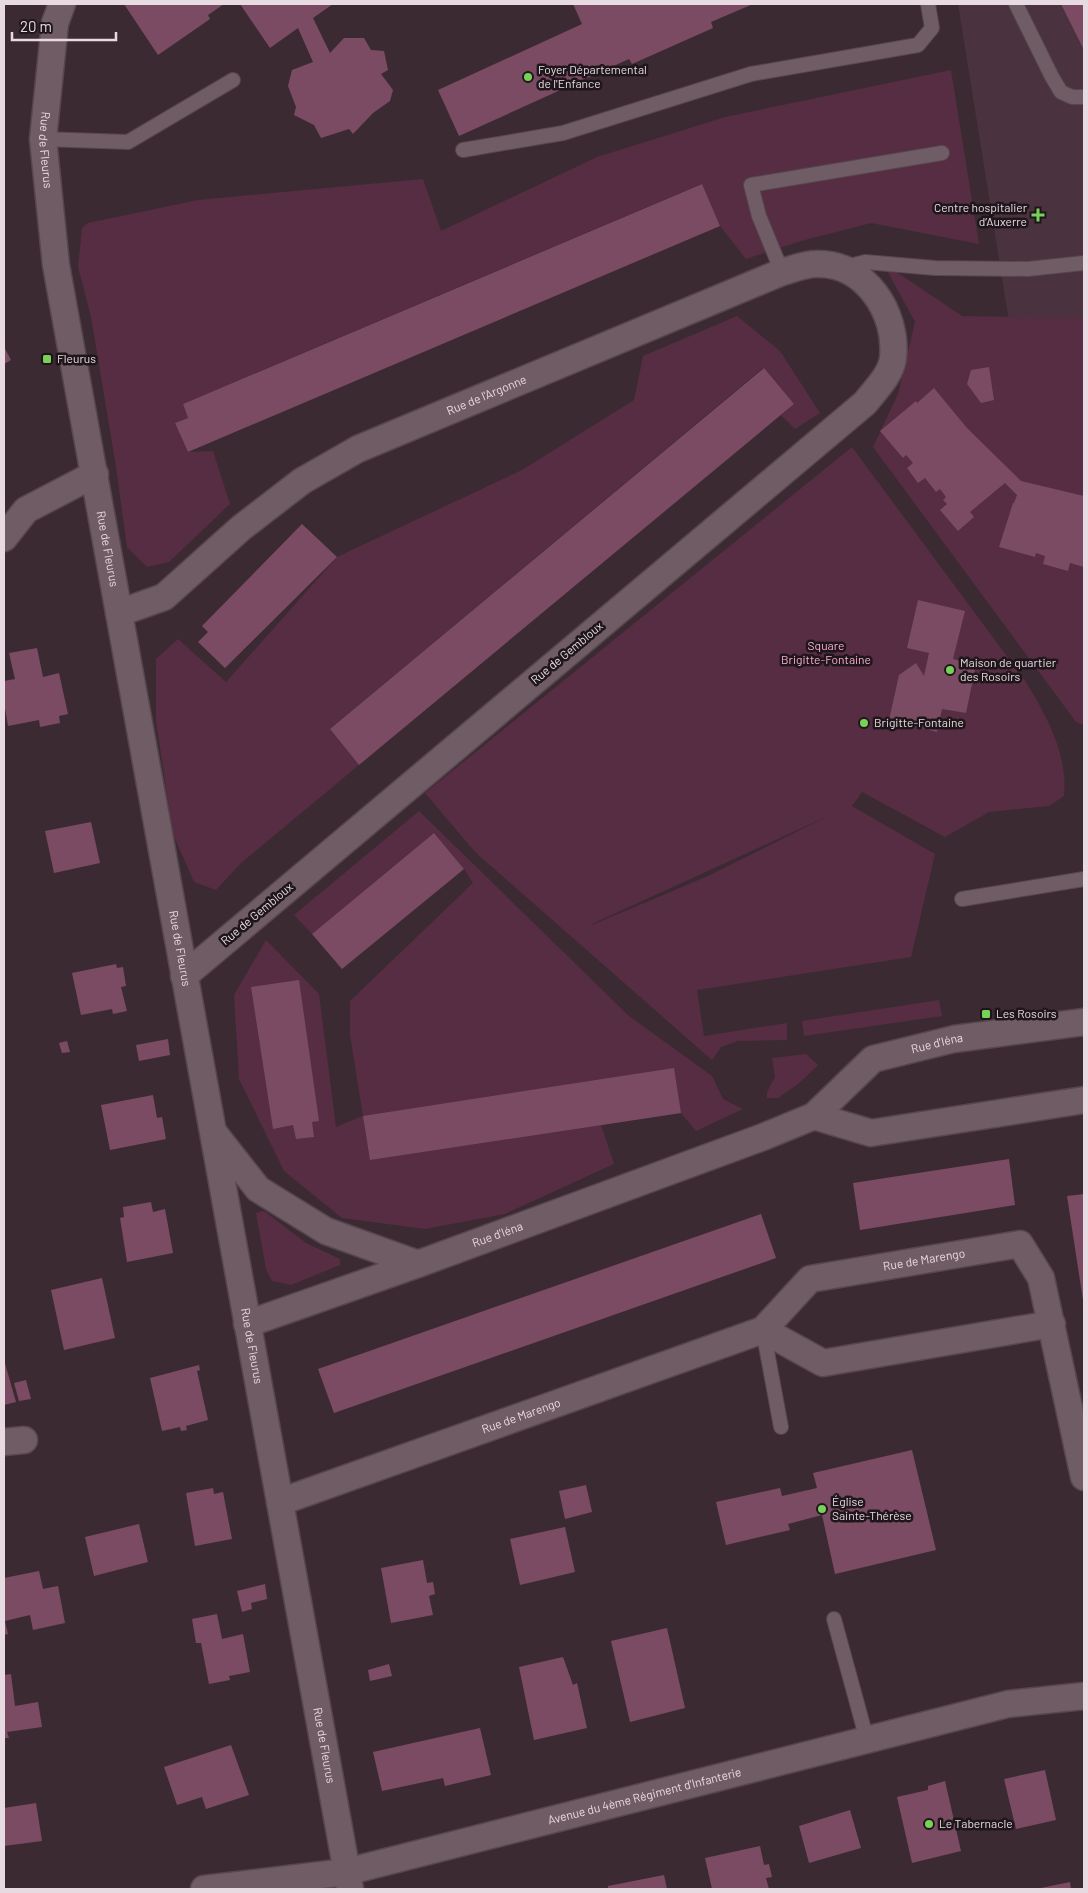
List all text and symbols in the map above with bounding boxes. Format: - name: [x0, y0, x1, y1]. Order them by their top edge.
- scale bar: [12, 10, 116, 42]
- text: 20 m: [20, 17, 52, 35]
- place label: Foyer Départemental de l'Enfance: [538, 62, 647, 90]
- marker: Foyer Départemental de l'Enfance: [522, 71, 534, 83]
- street label: Rue de Fleurus: [37, 111, 56, 189]
- place label: Centre hospitalier d’Auxerre: [934, 200, 1028, 228]
- marker: Centre hospitalier d’Auxerre: [1031, 208, 1045, 222]
- place label: Fleurus: [57, 351, 96, 365]
- marker: Fleurus: [41, 353, 53, 365]
- street label: Rue de l'Argonne: [444, 371, 528, 417]
- street label: Rue de Fleurus: [95, 510, 122, 588]
- street label: Rue de Gembloux: [528, 618, 605, 686]
- park label: Square Brigitte-Fontaine: [781, 638, 871, 666]
- place label: Maison de quartier des Rosoirs: [960, 655, 1057, 683]
- marker: Maison de quartier des Rosoirs: [944, 664, 956, 676]
- place label: Brigitte-Fontaine: [874, 715, 964, 729]
- marker: Brigitte-Fontaine: [858, 717, 870, 729]
- street label: Rue de Gembloux: [218, 879, 295, 947]
- street label: Rue de Fleurus: [167, 909, 194, 988]
- place label: Les Rosoirs: [996, 1006, 1057, 1020]
- marker: Les Rosoirs: [980, 1008, 992, 1020]
- street label: Rue d'Iéna: [909, 1030, 964, 1055]
- street label: Rue d'Iéna: [470, 1218, 524, 1249]
- street label: Rue de Marengo: [882, 1245, 966, 1273]
- street label: Rue de Fleurus: [239, 1307, 266, 1385]
- street label: Rue de Marengo: [479, 1395, 562, 1436]
- place label: Église Sainte-Thérèse: [832, 1494, 912, 1522]
- marker: Église Sainte-Thérèse: [816, 1503, 828, 1515]
- street label: Rue de Fleurus: [311, 1706, 339, 1785]
- street label: Avenue du 4ème Régiment d'Infanterie: [546, 1764, 743, 1827]
- place label: Le Tabernacle: [939, 1816, 1013, 1830]
- marker: Le Tabernacle: [923, 1818, 935, 1830]

